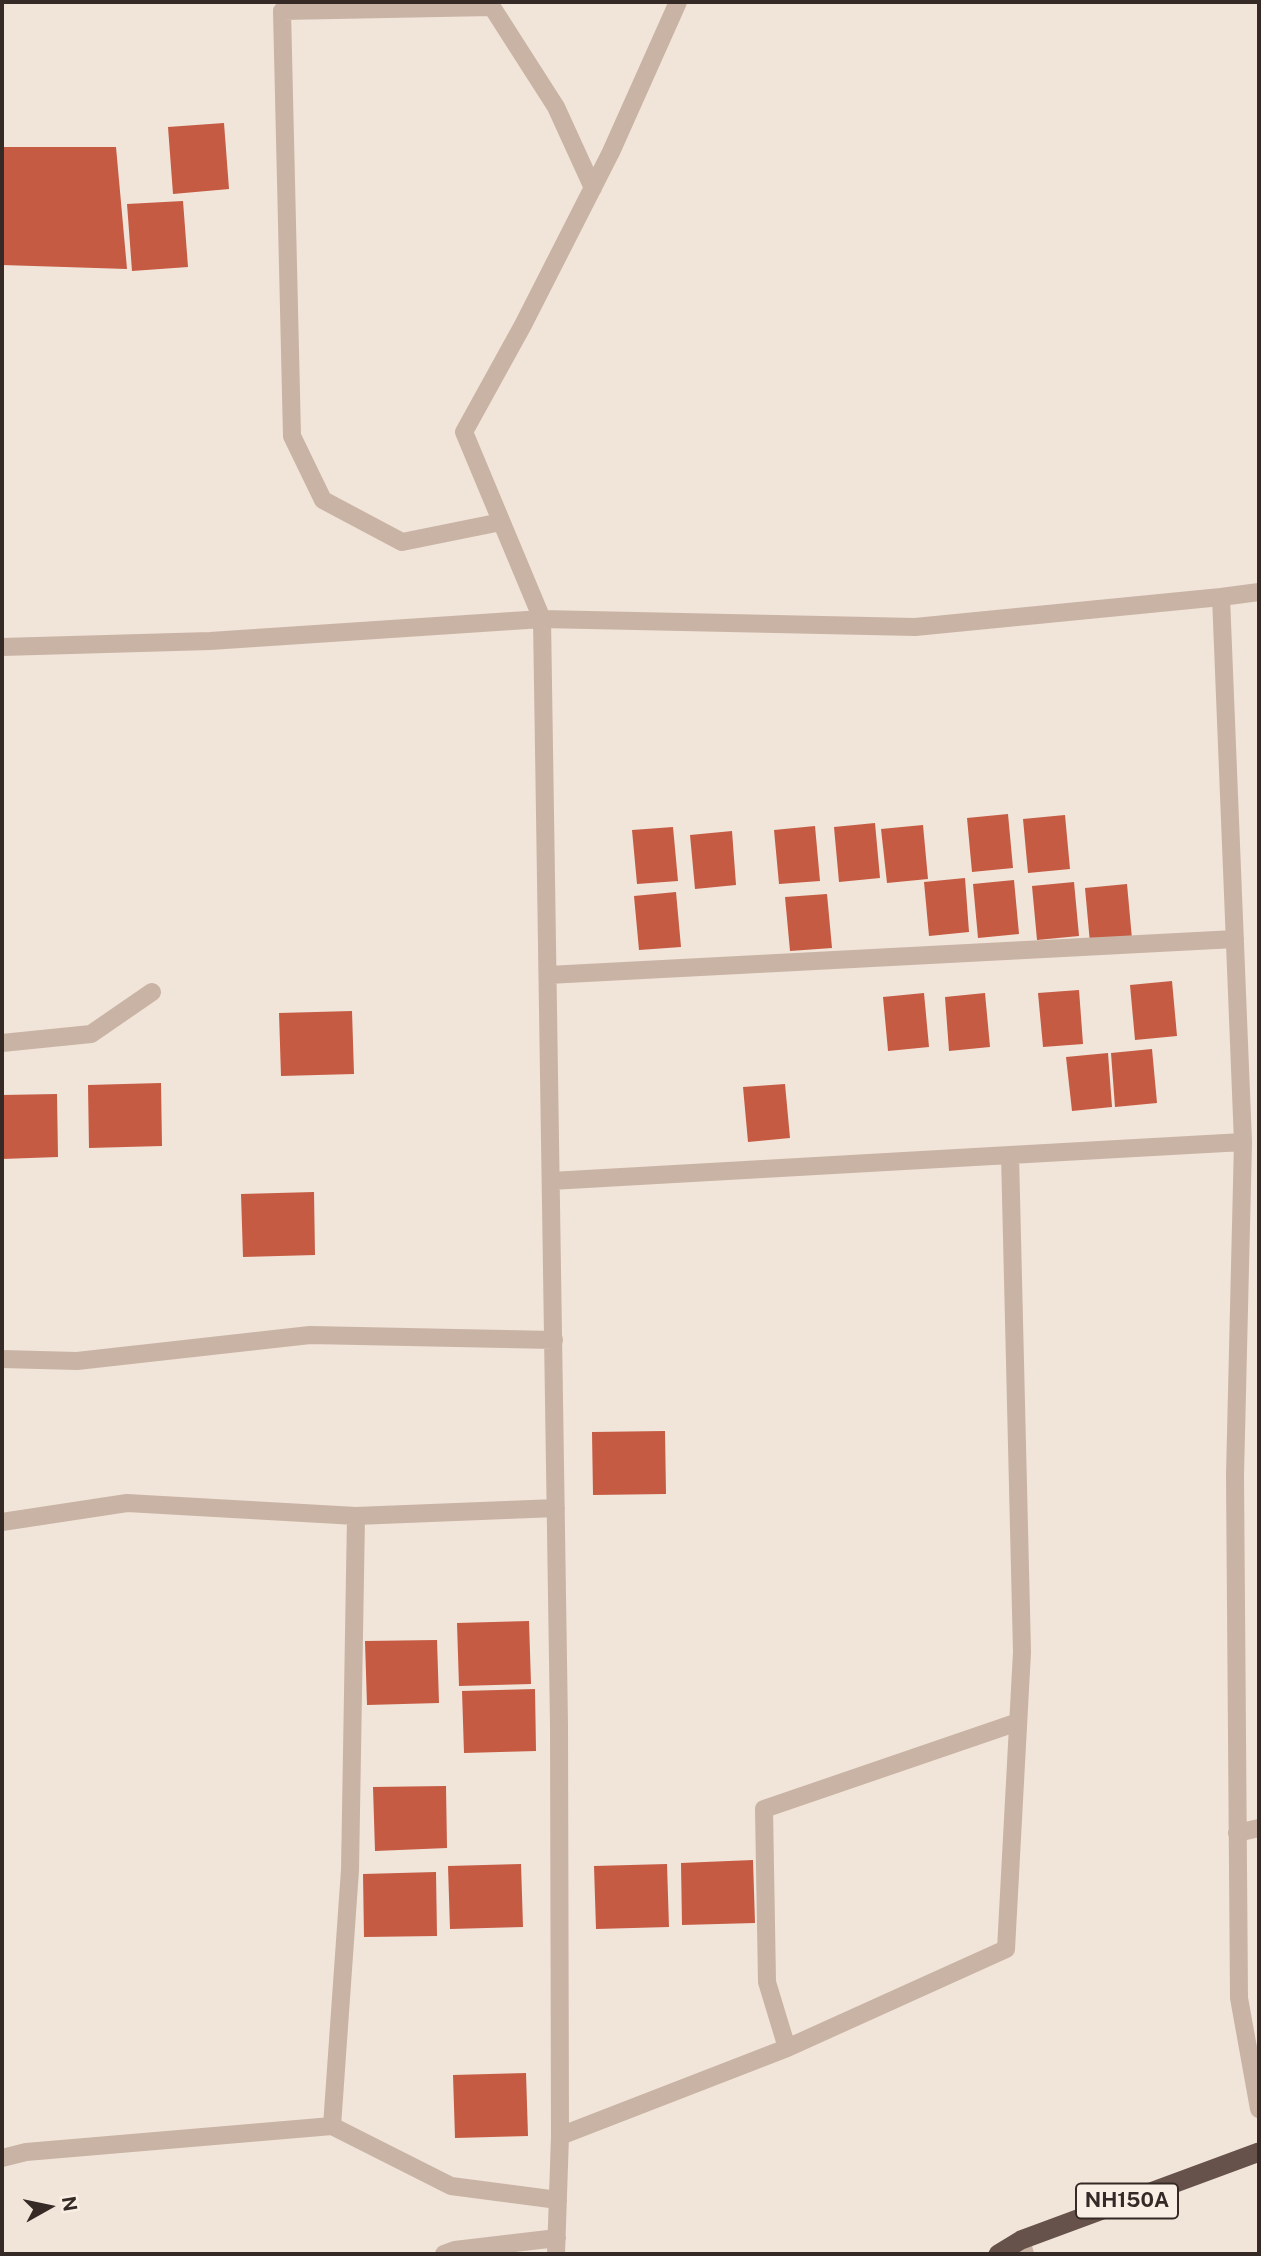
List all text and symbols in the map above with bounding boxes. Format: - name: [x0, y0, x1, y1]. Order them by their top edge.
- north arrow: [14, 2172, 84, 2242]
- road number: NH150A: [1076, 2184, 1178, 2218]
- text: N: [58, 2195, 82, 2213]

